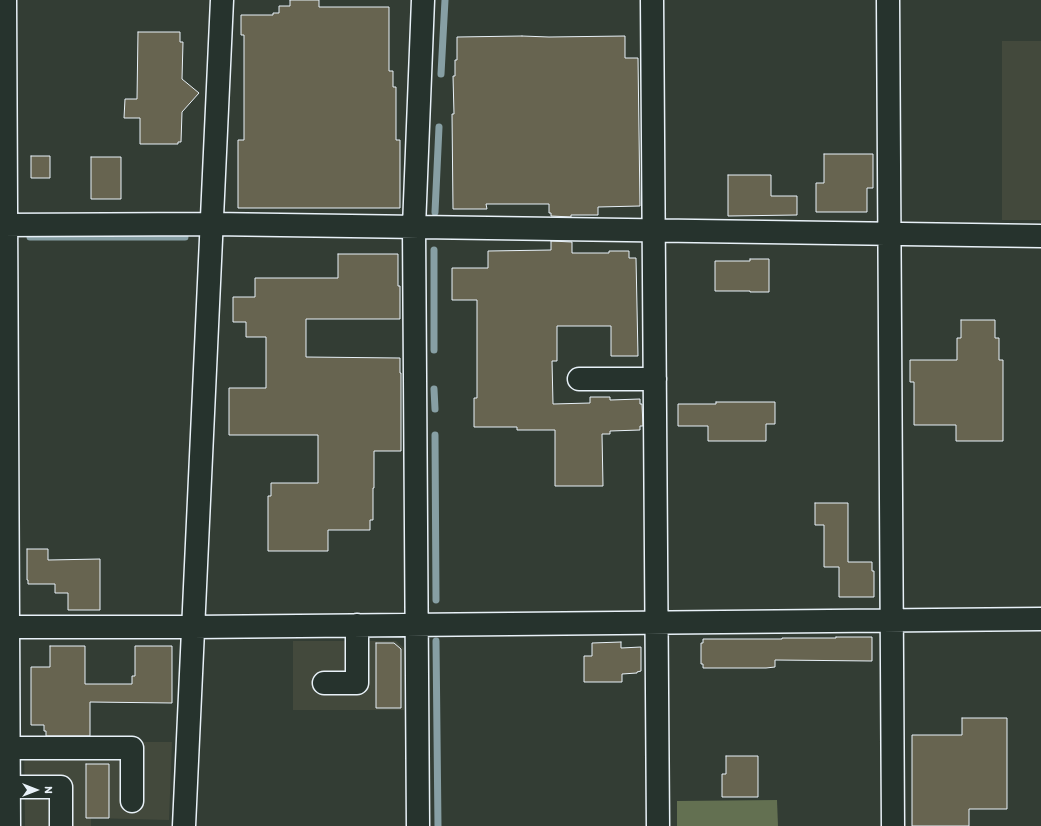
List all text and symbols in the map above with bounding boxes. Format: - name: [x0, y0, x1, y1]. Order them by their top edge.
- north arrow: [16, 770, 56, 810]
- text: N: [42, 786, 55, 794]

